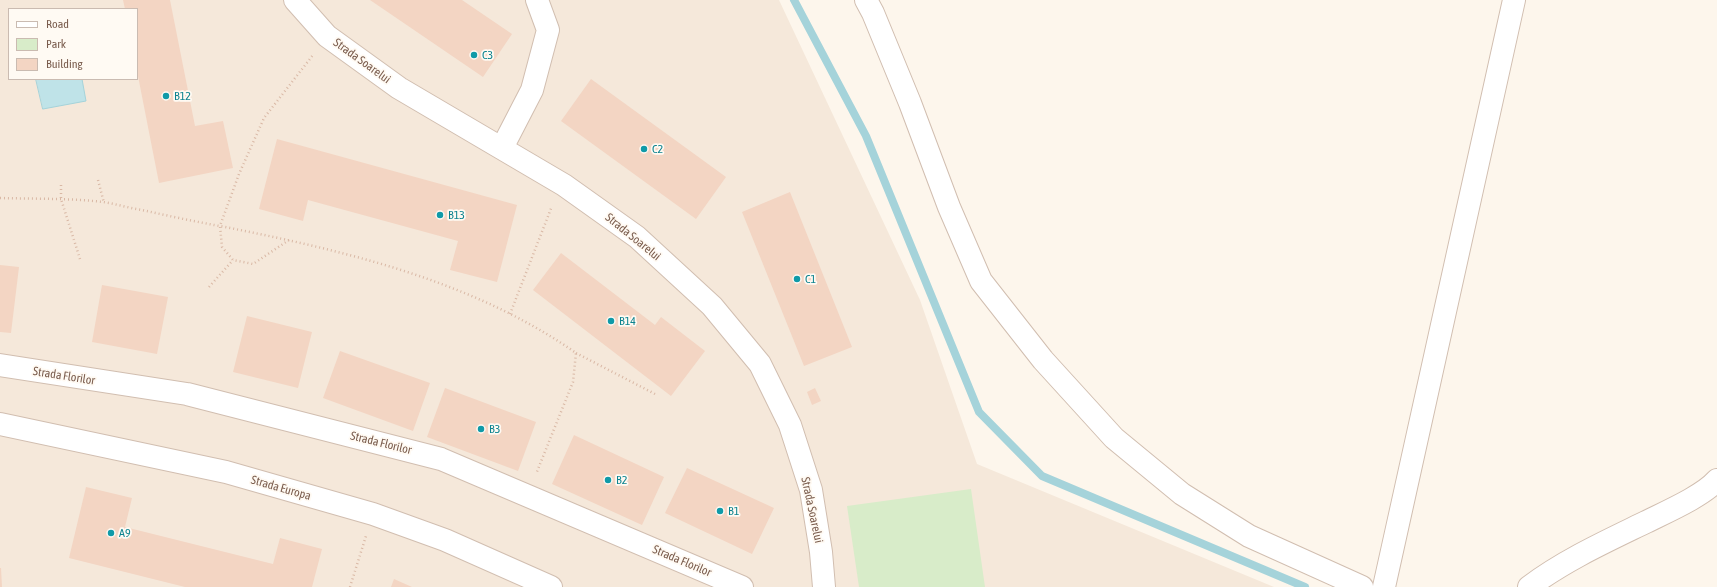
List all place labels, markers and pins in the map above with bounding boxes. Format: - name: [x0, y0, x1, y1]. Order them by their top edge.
- place label: C3: [482, 48, 493, 62]
- marker: C3: [469, 50, 479, 60]
- place label: B12: [174, 89, 191, 103]
- marker: B12: [161, 91, 171, 101]
- place label: C2: [652, 142, 663, 156]
- marker: C2: [639, 144, 649, 154]
- place label: B13: [448, 208, 465, 222]
- marker: B13: [435, 210, 445, 220]
- place label: C1: [805, 272, 816, 286]
- marker: C1: [792, 274, 802, 284]
- place label: B14: [619, 314, 636, 328]
- marker: B14: [606, 316, 616, 326]
- place label: B3: [489, 422, 500, 436]
- marker: B3: [476, 424, 486, 434]
- place label: B2: [616, 473, 627, 487]
- marker: B2: [603, 475, 613, 485]
- place label: B1: [728, 504, 739, 518]
- marker: B1: [715, 506, 725, 516]
- place label: A9: [119, 526, 131, 540]
- marker: A9: [106, 528, 116, 538]

